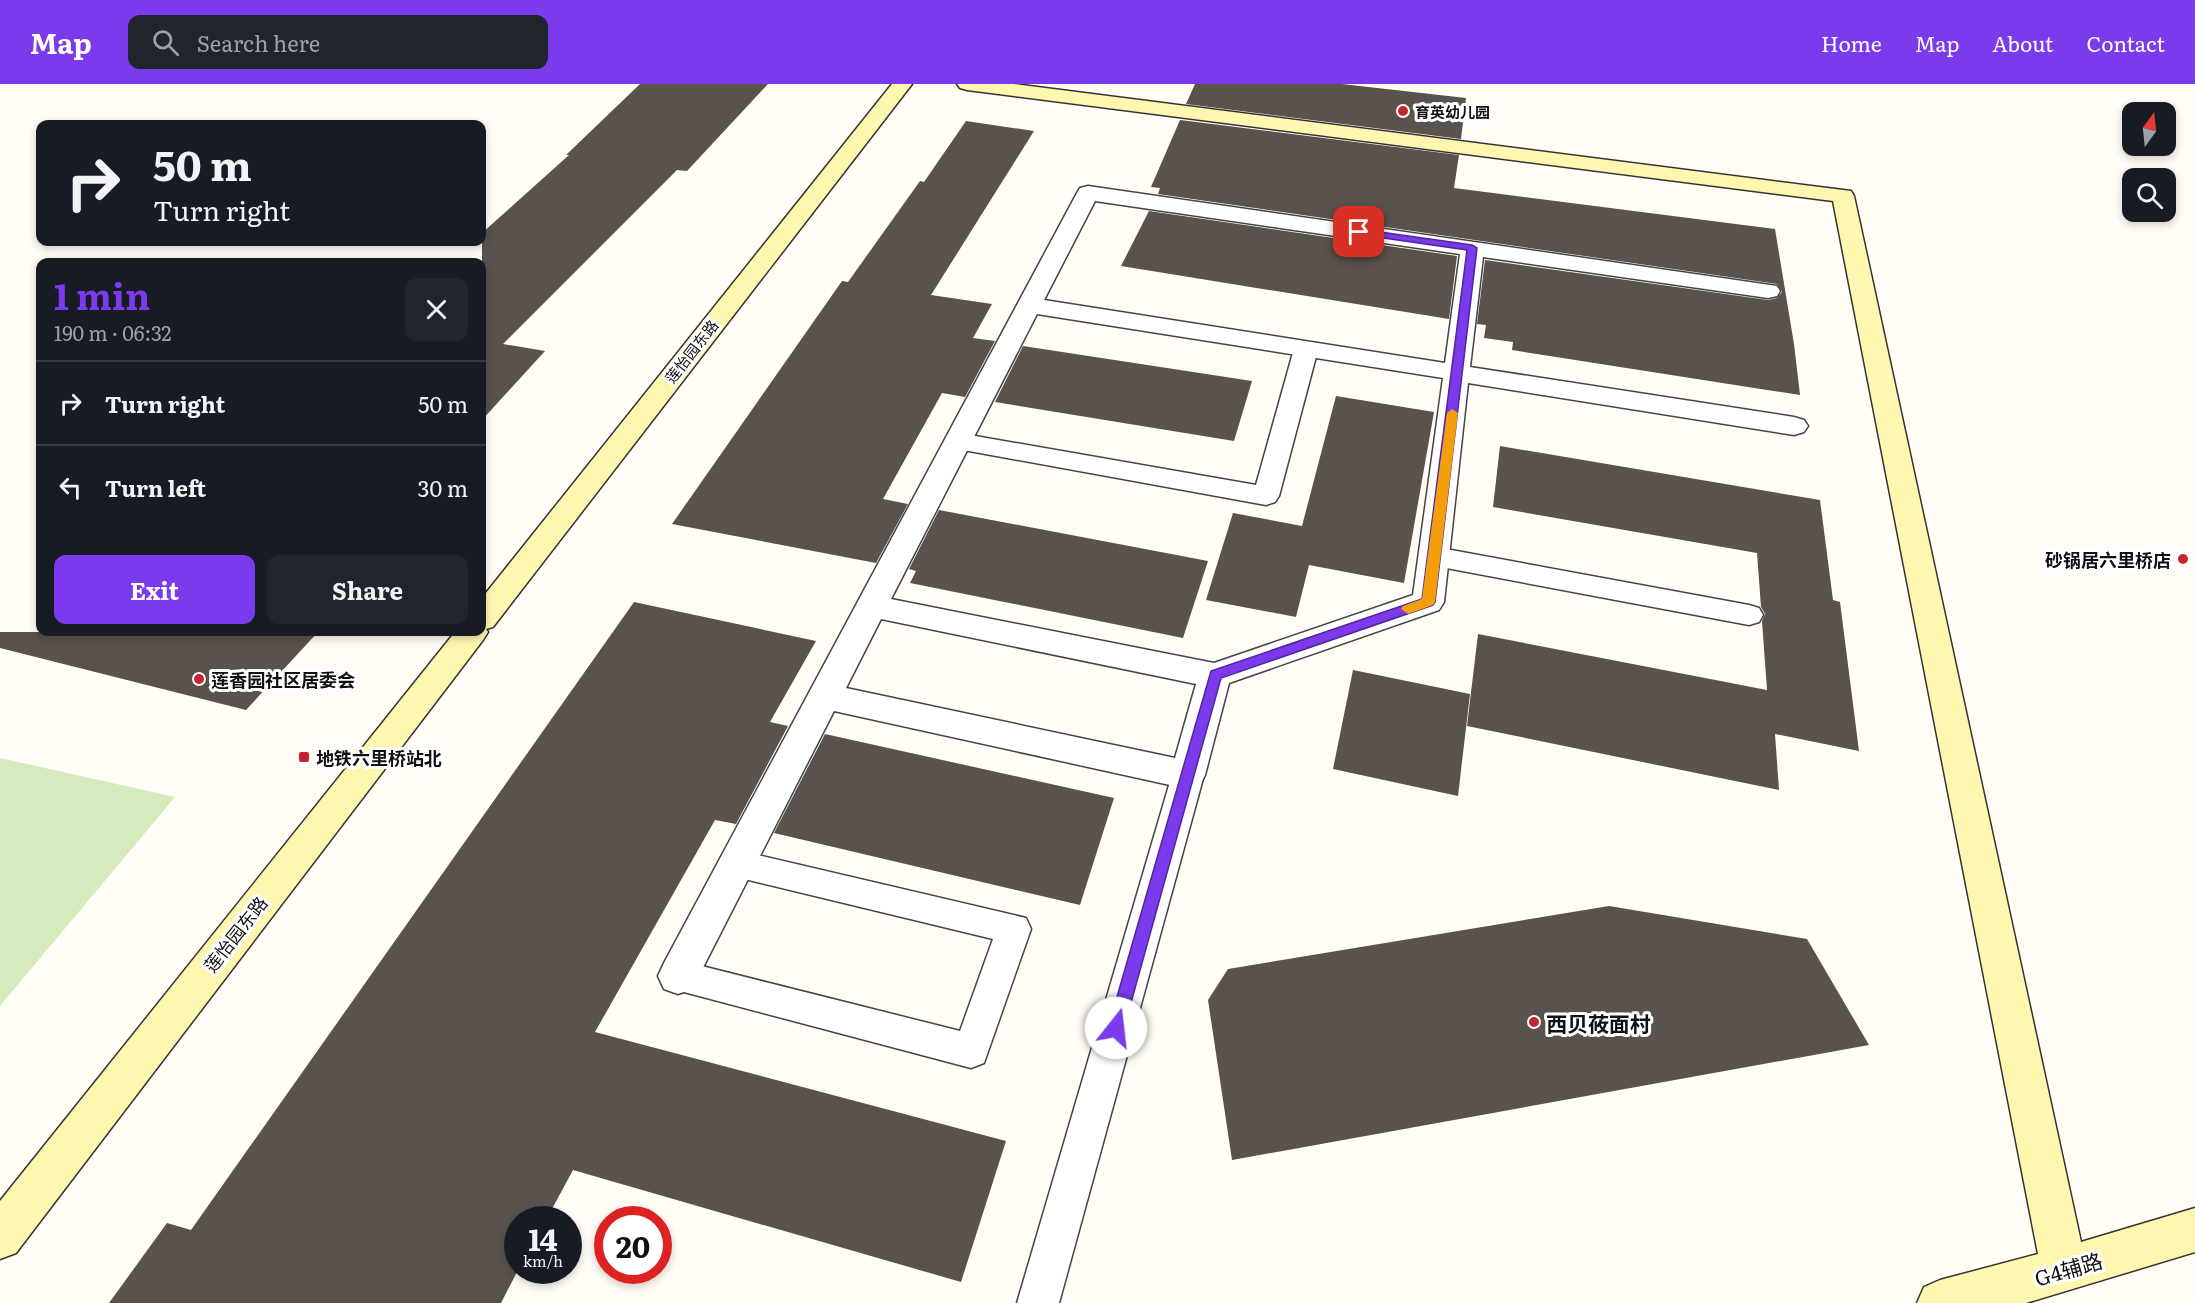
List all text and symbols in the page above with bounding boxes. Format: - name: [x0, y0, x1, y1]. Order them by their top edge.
- search box: [128, 15, 548, 69]
- text: Map: [30, 21, 92, 63]
- icon: search: [149, 26, 182, 59]
- text: Search here: [197, 26, 320, 59]
- text: Home: [1821, 27, 1882, 58]
- text: Map: [1915, 27, 1959, 58]
- text: About: [1992, 27, 2054, 58]
- text: Contact: [2087, 27, 2165, 58]
- place label: 育英幼儿园: [1415, 100, 1490, 123]
- north arrow: [2122, 102, 2176, 156]
- map controls: [2122, 102, 2176, 222]
- marker: 育英幼儿园: [1396, 104, 1410, 118]
- text: 50 m: [153, 132, 252, 194]
- icon: right: [54, 144, 132, 222]
- button: search: [2122, 168, 2176, 222]
- text: Turn right: [153, 189, 290, 229]
- pin: [1333, 206, 1384, 257]
- icon: arrive: [1342, 215, 1375, 248]
- text: 1 min: [54, 268, 150, 321]
- button: close: [405, 278, 468, 341]
- street label: 莲怡园东路: [659, 314, 723, 388]
- text: 190 m · 06:32: [54, 317, 171, 347]
- icon: right: [54, 387, 87, 420]
- text: Turn right: [105, 387, 225, 420]
- text: 50 m: [418, 387, 468, 420]
- icon: left: [54, 471, 87, 504]
- text: Turn left: [105, 471, 206, 504]
- text: 30 m: [418, 471, 468, 504]
- place label: 砂锅居六里桥店: [2045, 546, 2171, 573]
- marker: 砂锅居六里桥店: [2176, 552, 2190, 566]
- button: Exit: [54, 555, 255, 624]
- button: Share: [267, 555, 468, 624]
- place label: 莲香园社区居委会: [211, 666, 355, 693]
- marker: 莲香园社区居委会: [192, 672, 206, 686]
- place label: 地铁六里桥站北: [316, 744, 442, 771]
- marker: 地铁六里桥站北: [297, 750, 311, 764]
- street label: 莲怡园东路: [197, 890, 273, 978]
- position arrow: [1084, 996, 1148, 1060]
- place label: 西贝莜面村: [1546, 1007, 1651, 1038]
- marker: 西贝莜面村: [1527, 1015, 1541, 1029]
- speed limit sign: 20: [594, 1206, 672, 1284]
- text: 14: [528, 1216, 558, 1260]
- street label: G4辅路: [2030, 1244, 2106, 1292]
- text: km/h: [523, 1249, 563, 1272]

